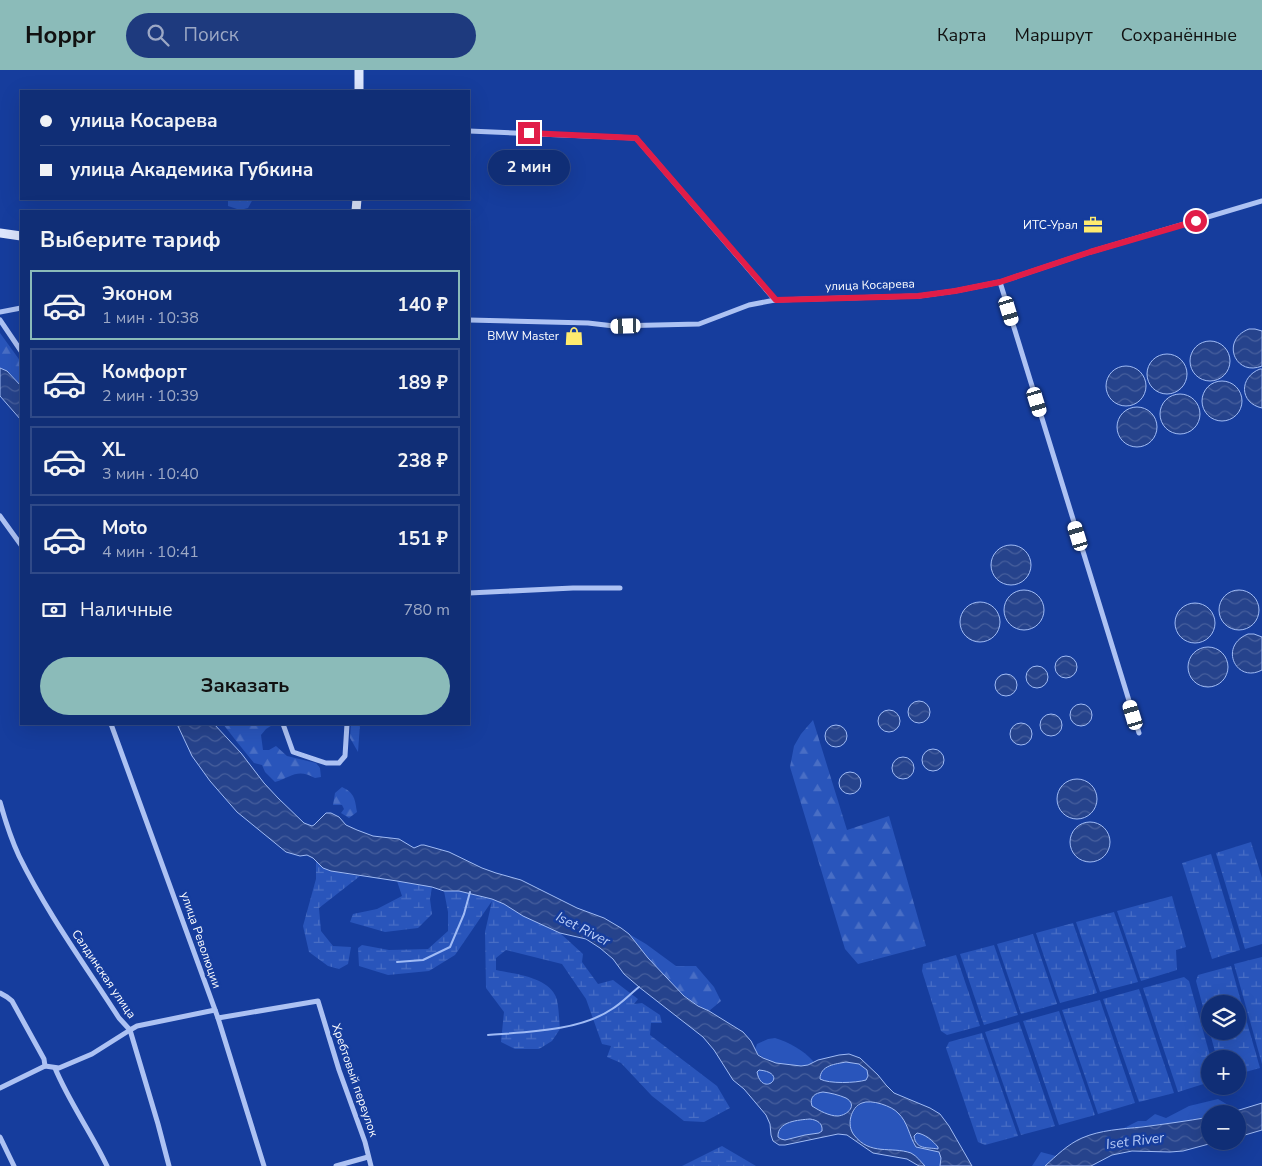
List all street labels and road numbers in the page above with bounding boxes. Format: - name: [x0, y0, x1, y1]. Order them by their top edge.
- street label: улица Косарева: [825, 275, 915, 295]
- street label: улица Революции: [177, 890, 225, 990]
- street label: Салдинская улица: [68, 926, 140, 1022]
- street label: Хребтовый переулок: [328, 1021, 382, 1139]

